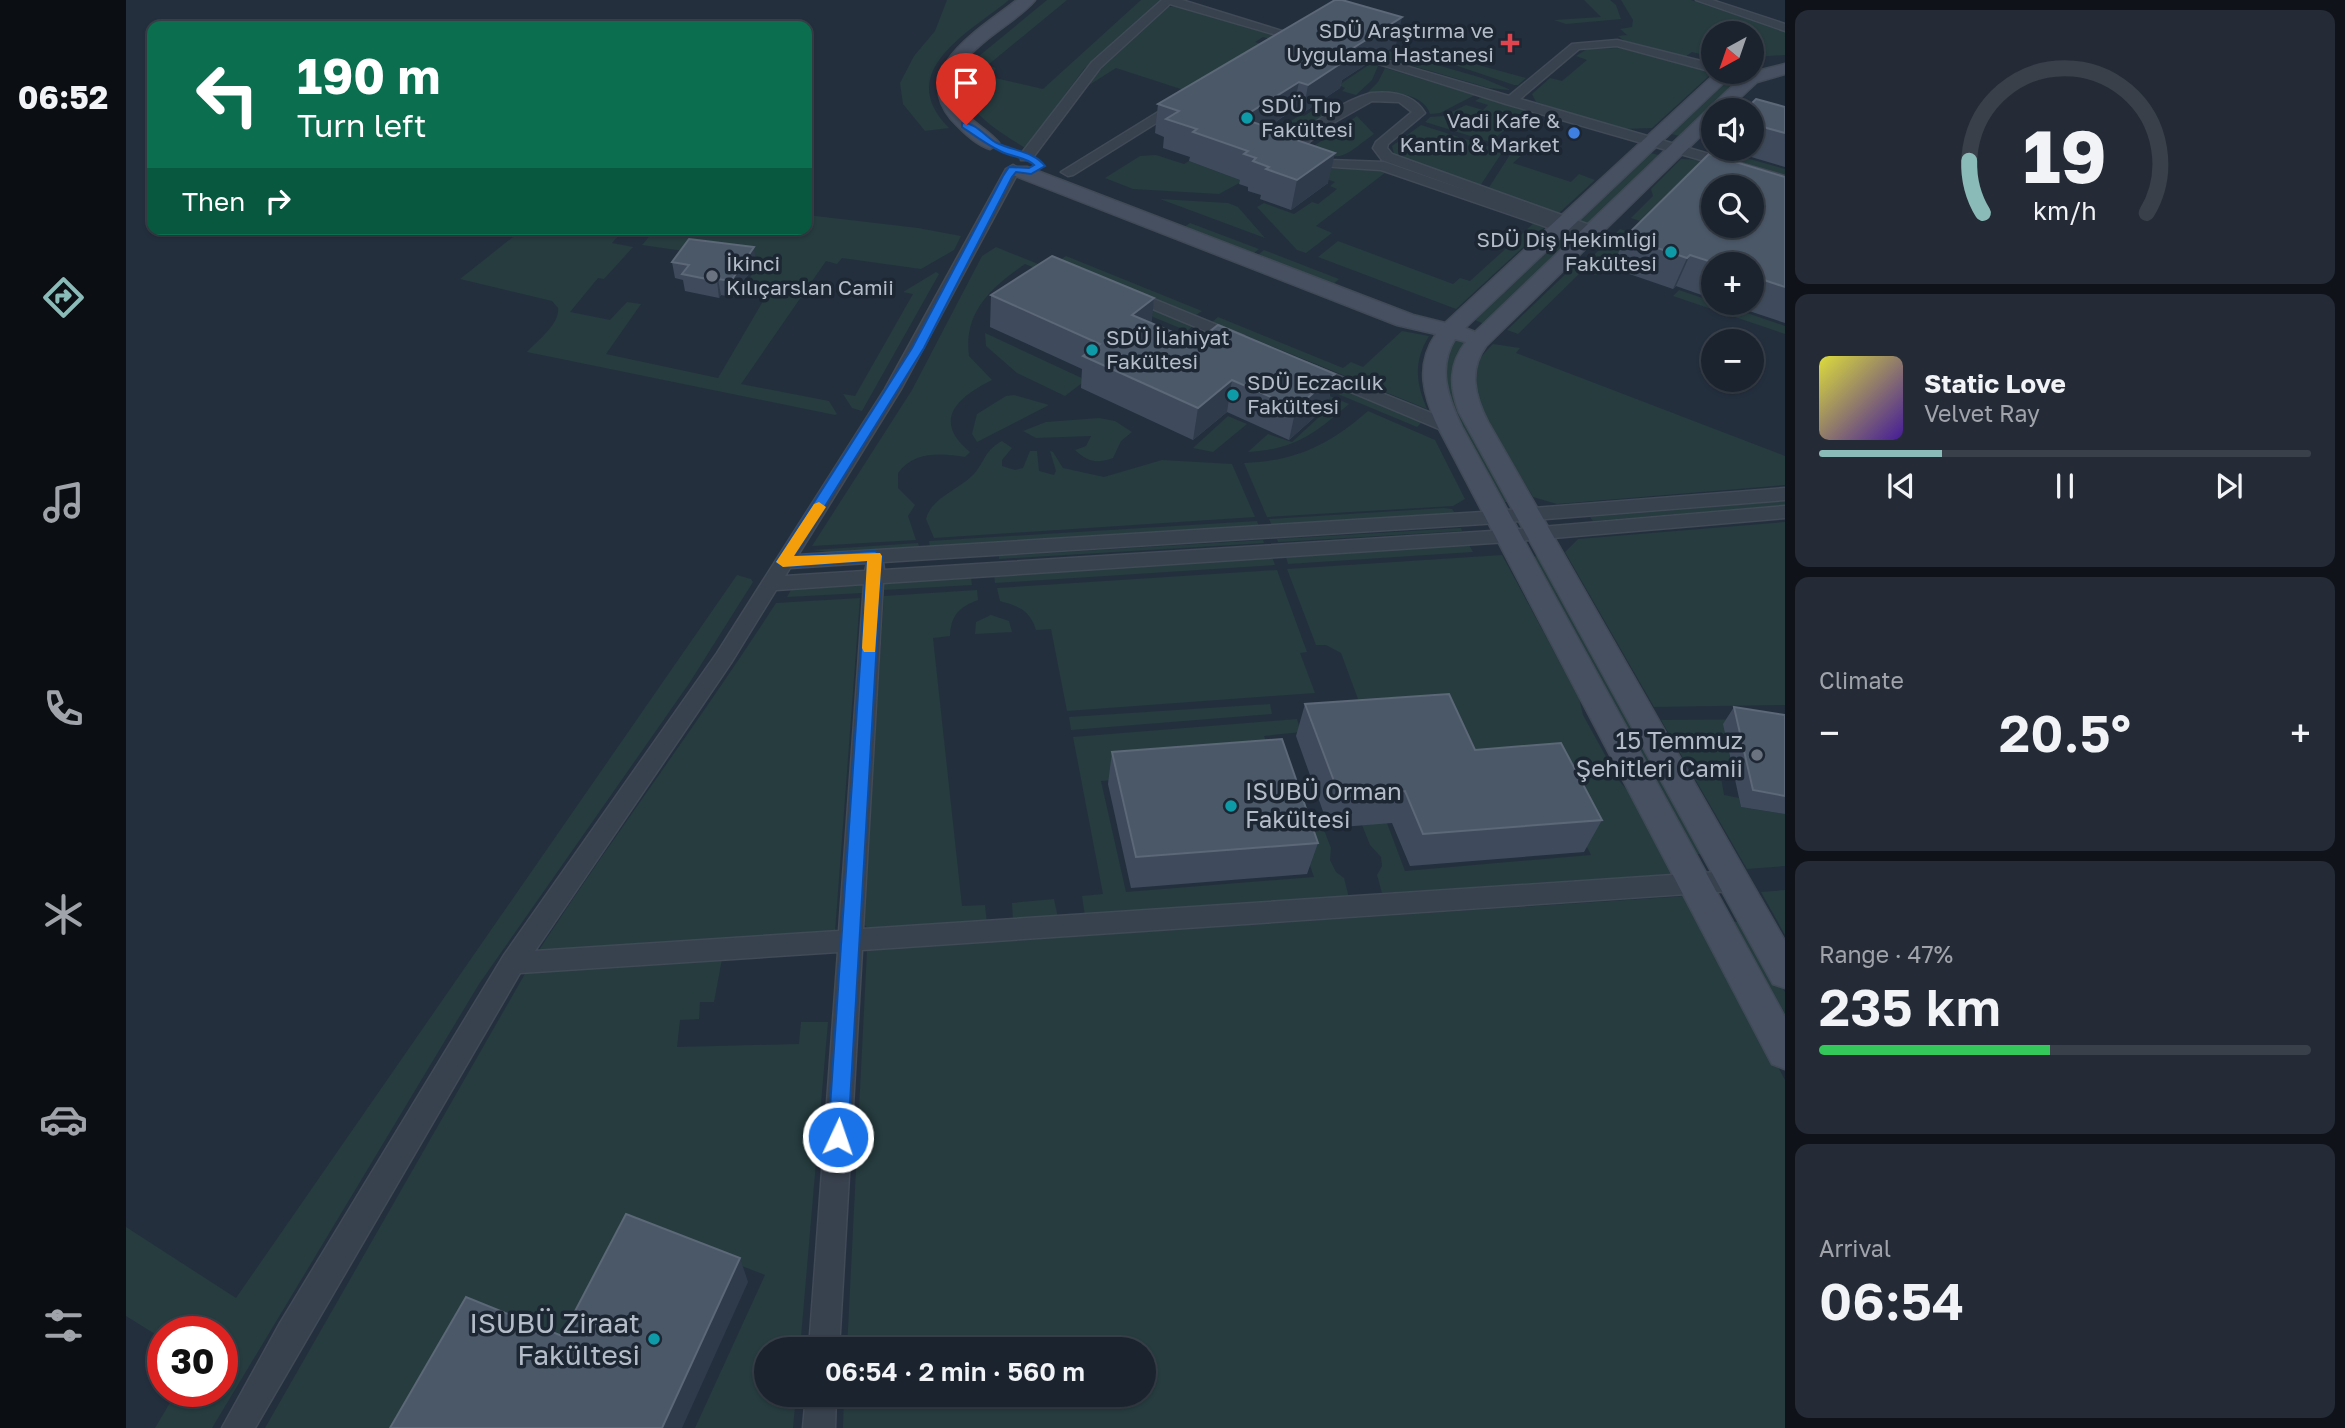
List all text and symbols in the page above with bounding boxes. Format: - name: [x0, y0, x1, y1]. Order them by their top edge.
- place label: SDÜ Araştırma ve Uygulama Hastanesi: [1286, 17, 1494, 67]
- north arrow: [1701, 21, 1764, 84]
- map controls: [1701, 21, 1764, 392]
- marker: SDÜ Araştırma ve Uygulama Hastanesi: [1500, 33, 1520, 53]
- text: 190 m: [297, 46, 440, 105]
- icon: left: [182, 49, 273, 140]
- pin: [936, 53, 996, 125]
- icon: arrive: [947, 64, 985, 102]
- text: 06:52: [18, 78, 108, 116]
- place label: SDÜ Tıp Fakültesi: [1261, 92, 1353, 142]
- button: sound: [1701, 98, 1764, 161]
- text: Turn left: [297, 106, 426, 144]
- place label: Vadi Kafe & Kantin & Market: [1399, 107, 1560, 157]
- marker: SDÜ Tıp Fakültesi: [1239, 110, 1255, 126]
- text: 19: [2023, 112, 2107, 199]
- marker: Vadi Kafe & Kantin & Market: [1566, 125, 1582, 141]
- button: search: [1701, 175, 1764, 238]
- icon: right: [259, 182, 297, 220]
- text: Then: [182, 186, 245, 217]
- text: km/h: [2033, 195, 2097, 226]
- place label: SDÜ Diş Hekimliği Fakültesi: [1476, 226, 1657, 276]
- marker: SDÜ Diş Hekimliği Fakültesi: [1663, 244, 1679, 260]
- place label: İkinci Kılıçarslan Camii: [726, 250, 894, 300]
- button: +: [1701, 252, 1764, 315]
- marker: İkinci Kılıçarslan Camii: [704, 268, 720, 284]
- icon: directions: [39, 273, 88, 322]
- place label: SDÜ İlahiyat Fakültesi: [1106, 324, 1230, 374]
- button: −: [1701, 329, 1764, 392]
- marker: SDÜ İlahiyat Fakültesi: [1084, 342, 1100, 358]
- text: Static Love: [1924, 368, 2066, 399]
- place label: SDÜ Eczacılık Fakültesi: [1247, 369, 1384, 419]
- marker: SDÜ Eczacılık Fakültesi: [1225, 387, 1241, 403]
- text: Velvet Ray: [1924, 399, 2040, 427]
- icon: previous: [1882, 467, 1920, 505]
- icon: pause: [2046, 467, 2084, 505]
- icon: next: [2210, 467, 2248, 505]
- icon: music: [39, 478, 88, 527]
- text: Climate: [1819, 666, 1904, 694]
- icon: phone: [39, 684, 88, 733]
- text: 20.5°: [1999, 701, 2131, 763]
- text: −: [1819, 710, 1840, 755]
- text: +: [2290, 710, 2311, 755]
- place label: 15 Temmuz Şehitleri Camii: [1576, 725, 1743, 782]
- marker: 15 Temmuz Şehitleri Camii: [1749, 747, 1765, 763]
- place label: ISUBÜ Orman Fakültesi: [1245, 776, 1402, 833]
- marker: ISUBÜ Orman Fakültesi: [1223, 798, 1239, 814]
- icon: climate: [39, 890, 88, 939]
- text: Range · 47%: [1819, 940, 1953, 968]
- text: 235 km: [1819, 975, 2001, 1037]
- icon: car: [39, 1095, 88, 1144]
- position arrow: [801, 1100, 875, 1174]
- text: Arrival: [1819, 1234, 1891, 1262]
- text: 06:54: [1819, 1269, 1965, 1331]
- icon: filters: [39, 1301, 88, 1350]
- place label: ISUBÜ Ziraat Fakültesi: [469, 1306, 640, 1371]
- speed limit sign: 30: [147, 1316, 238, 1407]
- marker: ISUBÜ Ziraat Fakültesi: [646, 1331, 662, 1347]
- text: 06:54 · 2 min · 560 m: [825, 1356, 1085, 1387]

